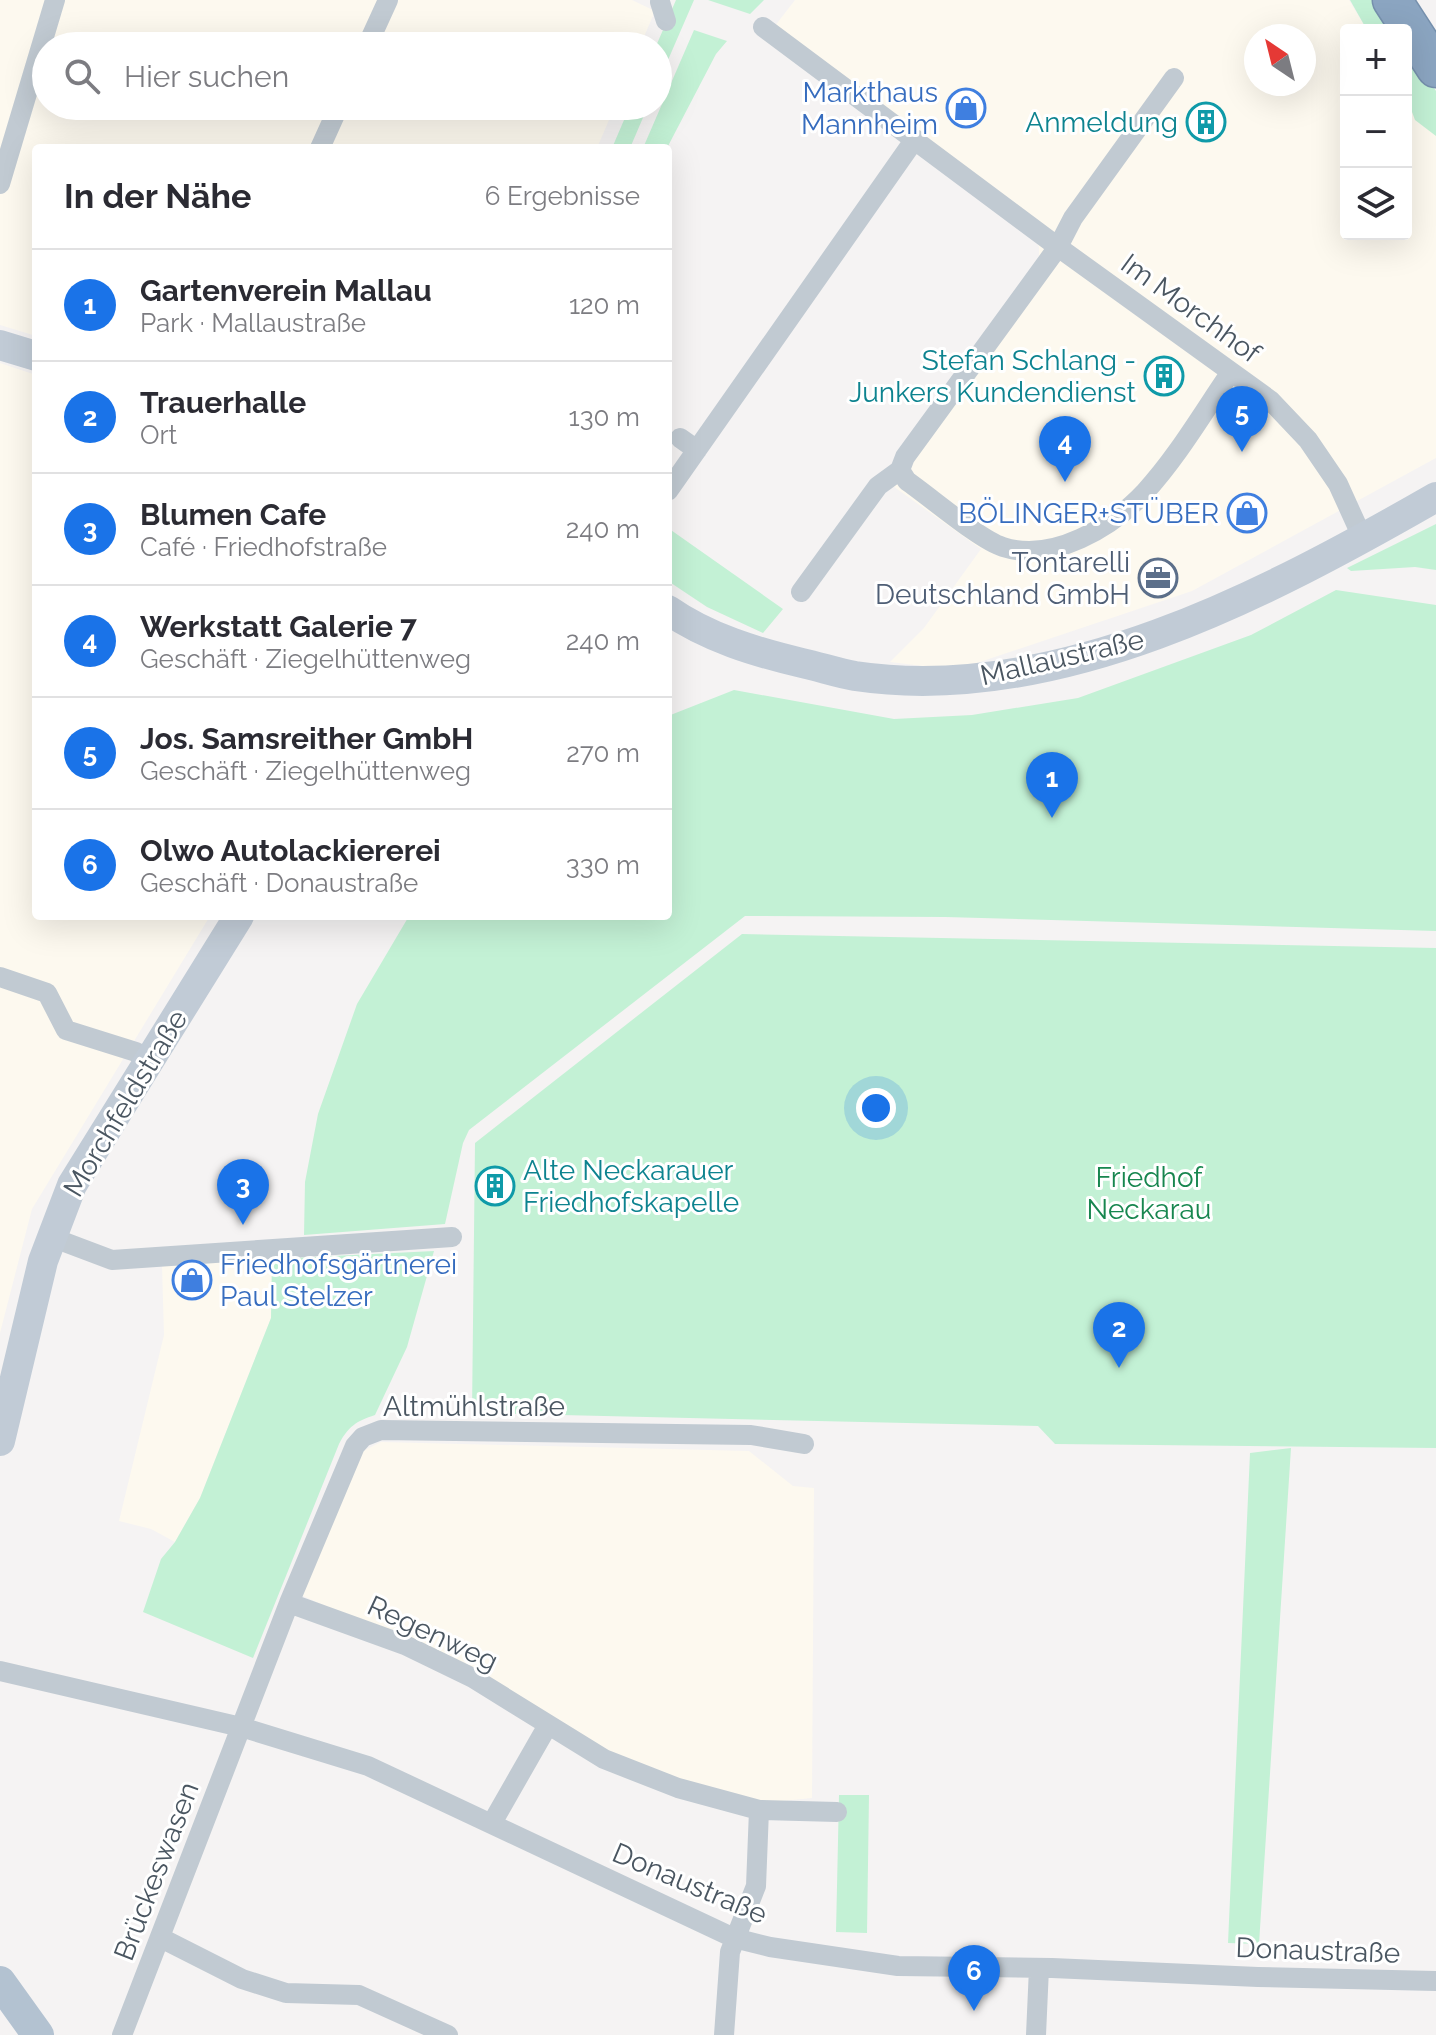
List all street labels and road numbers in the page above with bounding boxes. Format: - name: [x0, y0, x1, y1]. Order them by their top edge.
- street label: Im Morchhof: [1115, 247, 1268, 371]
- street label: Mallaustraße: [977, 623, 1147, 692]
- street label: Morchfeldstraße: [57, 1004, 194, 1203]
- street label: Altmühlstraße: [383, 1390, 565, 1423]
- street label: Regenweg: [362, 1589, 503, 1678]
- street label: Brückeswasen: [107, 1777, 206, 1965]
- street label: Donaustraße: [608, 1836, 772, 1931]
- street label: Donaustraße: [1235, 1931, 1401, 1970]

